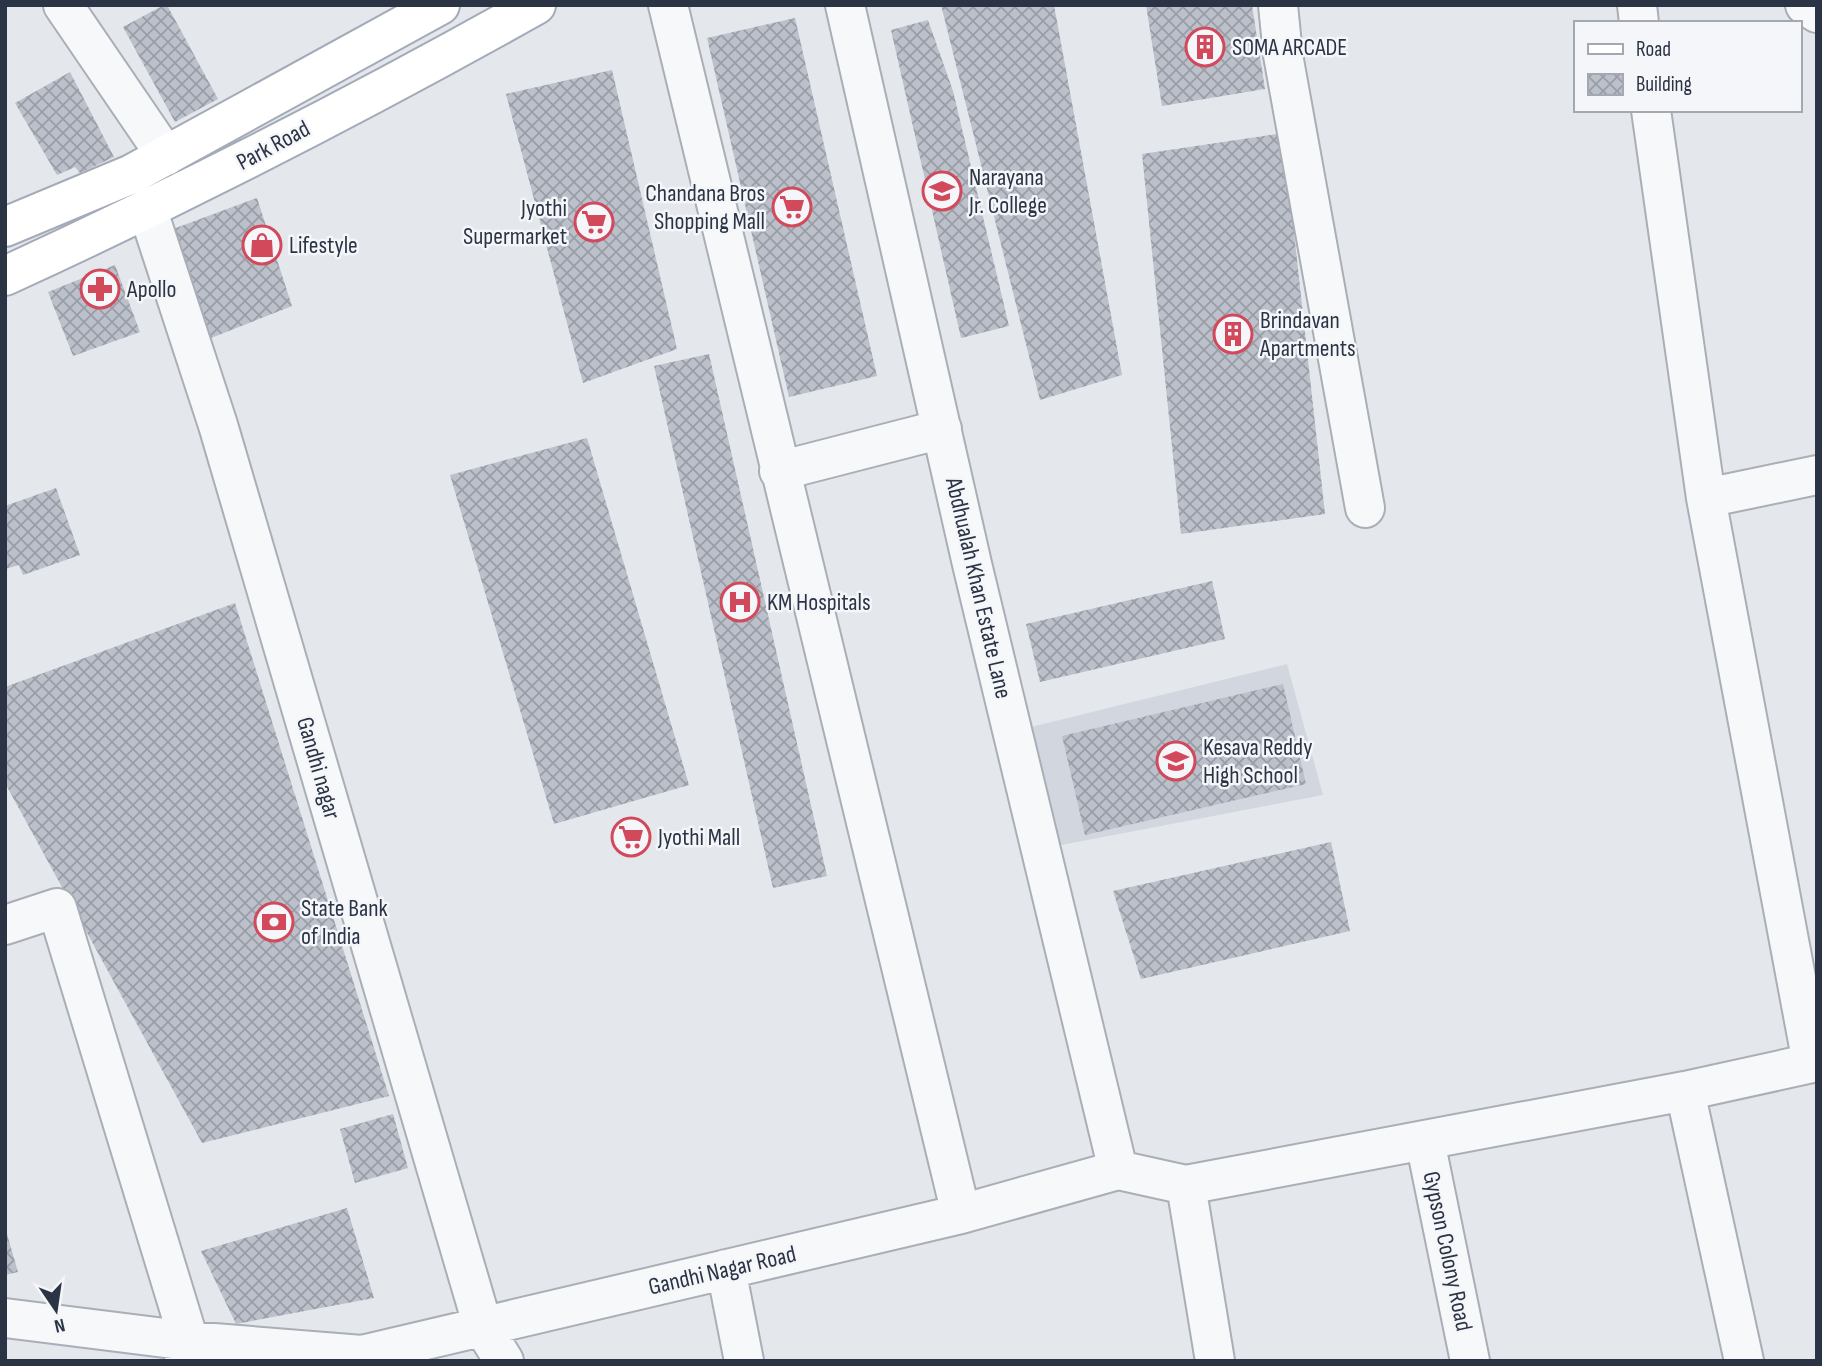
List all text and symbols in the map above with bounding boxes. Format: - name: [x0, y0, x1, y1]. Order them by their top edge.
- legend: [1574, 21, 1801, 112]
- building icon: SOMA ARCADE: [1184, 26, 1226, 68]
- place label: SOMA ARCADE: [1232, 33, 1347, 62]
- text: Road: [1636, 37, 1671, 62]
- text: Building: [1636, 72, 1692, 97]
- street label: Park Road: [232, 114, 315, 177]
- place label: Narayana Jr. College: [968, 163, 1047, 220]
- school or university icon: Narayana Jr. College: [921, 170, 963, 212]
- place label: Chandana Bros Shopping Mall: [645, 179, 765, 236]
- supermarket icon: Chandana Bros Shopping Mall: [771, 186, 813, 228]
- place label: Jyothi Supermarket: [463, 194, 567, 251]
- supermarket icon: Jyothi Supermarket: [573, 201, 615, 243]
- shop icon: Lifestyle: [241, 224, 283, 266]
- place label: Lifestyle: [289, 231, 358, 260]
- pharmacy icon: Apollo: [79, 268, 121, 310]
- place label: Apollo: [126, 275, 177, 304]
- place label: Brindavan Apartments: [1259, 306, 1356, 363]
- building icon: Brindavan Apartments: [1212, 313, 1254, 355]
- street label: Abdhualah Khan Estate Lane: [939, 474, 1018, 701]
- hospital icon: KM Hospitals: [719, 581, 761, 623]
- place label: KM Hospitals: [767, 588, 871, 617]
- street label: Gandhi nagar: [290, 714, 347, 823]
- place label: Kesava Reddy High School: [1203, 733, 1312, 790]
- school or university icon: Kesava Reddy High School: [1155, 740, 1197, 782]
- supermarket icon: Jyothi Mall: [610, 816, 652, 858]
- place label: Jyothi Mall: [657, 823, 740, 852]
- place label: State Bank of India: [301, 894, 388, 951]
- bank icon: State Bank of India: [253, 901, 295, 943]
- street label: Gypson Colony Road: [1416, 1169, 1479, 1334]
- street label: Gandhi Nagar Road: [645, 1239, 799, 1302]
- north arrow: [21, 1275, 91, 1345]
- text: N: [52, 1313, 67, 1337]

